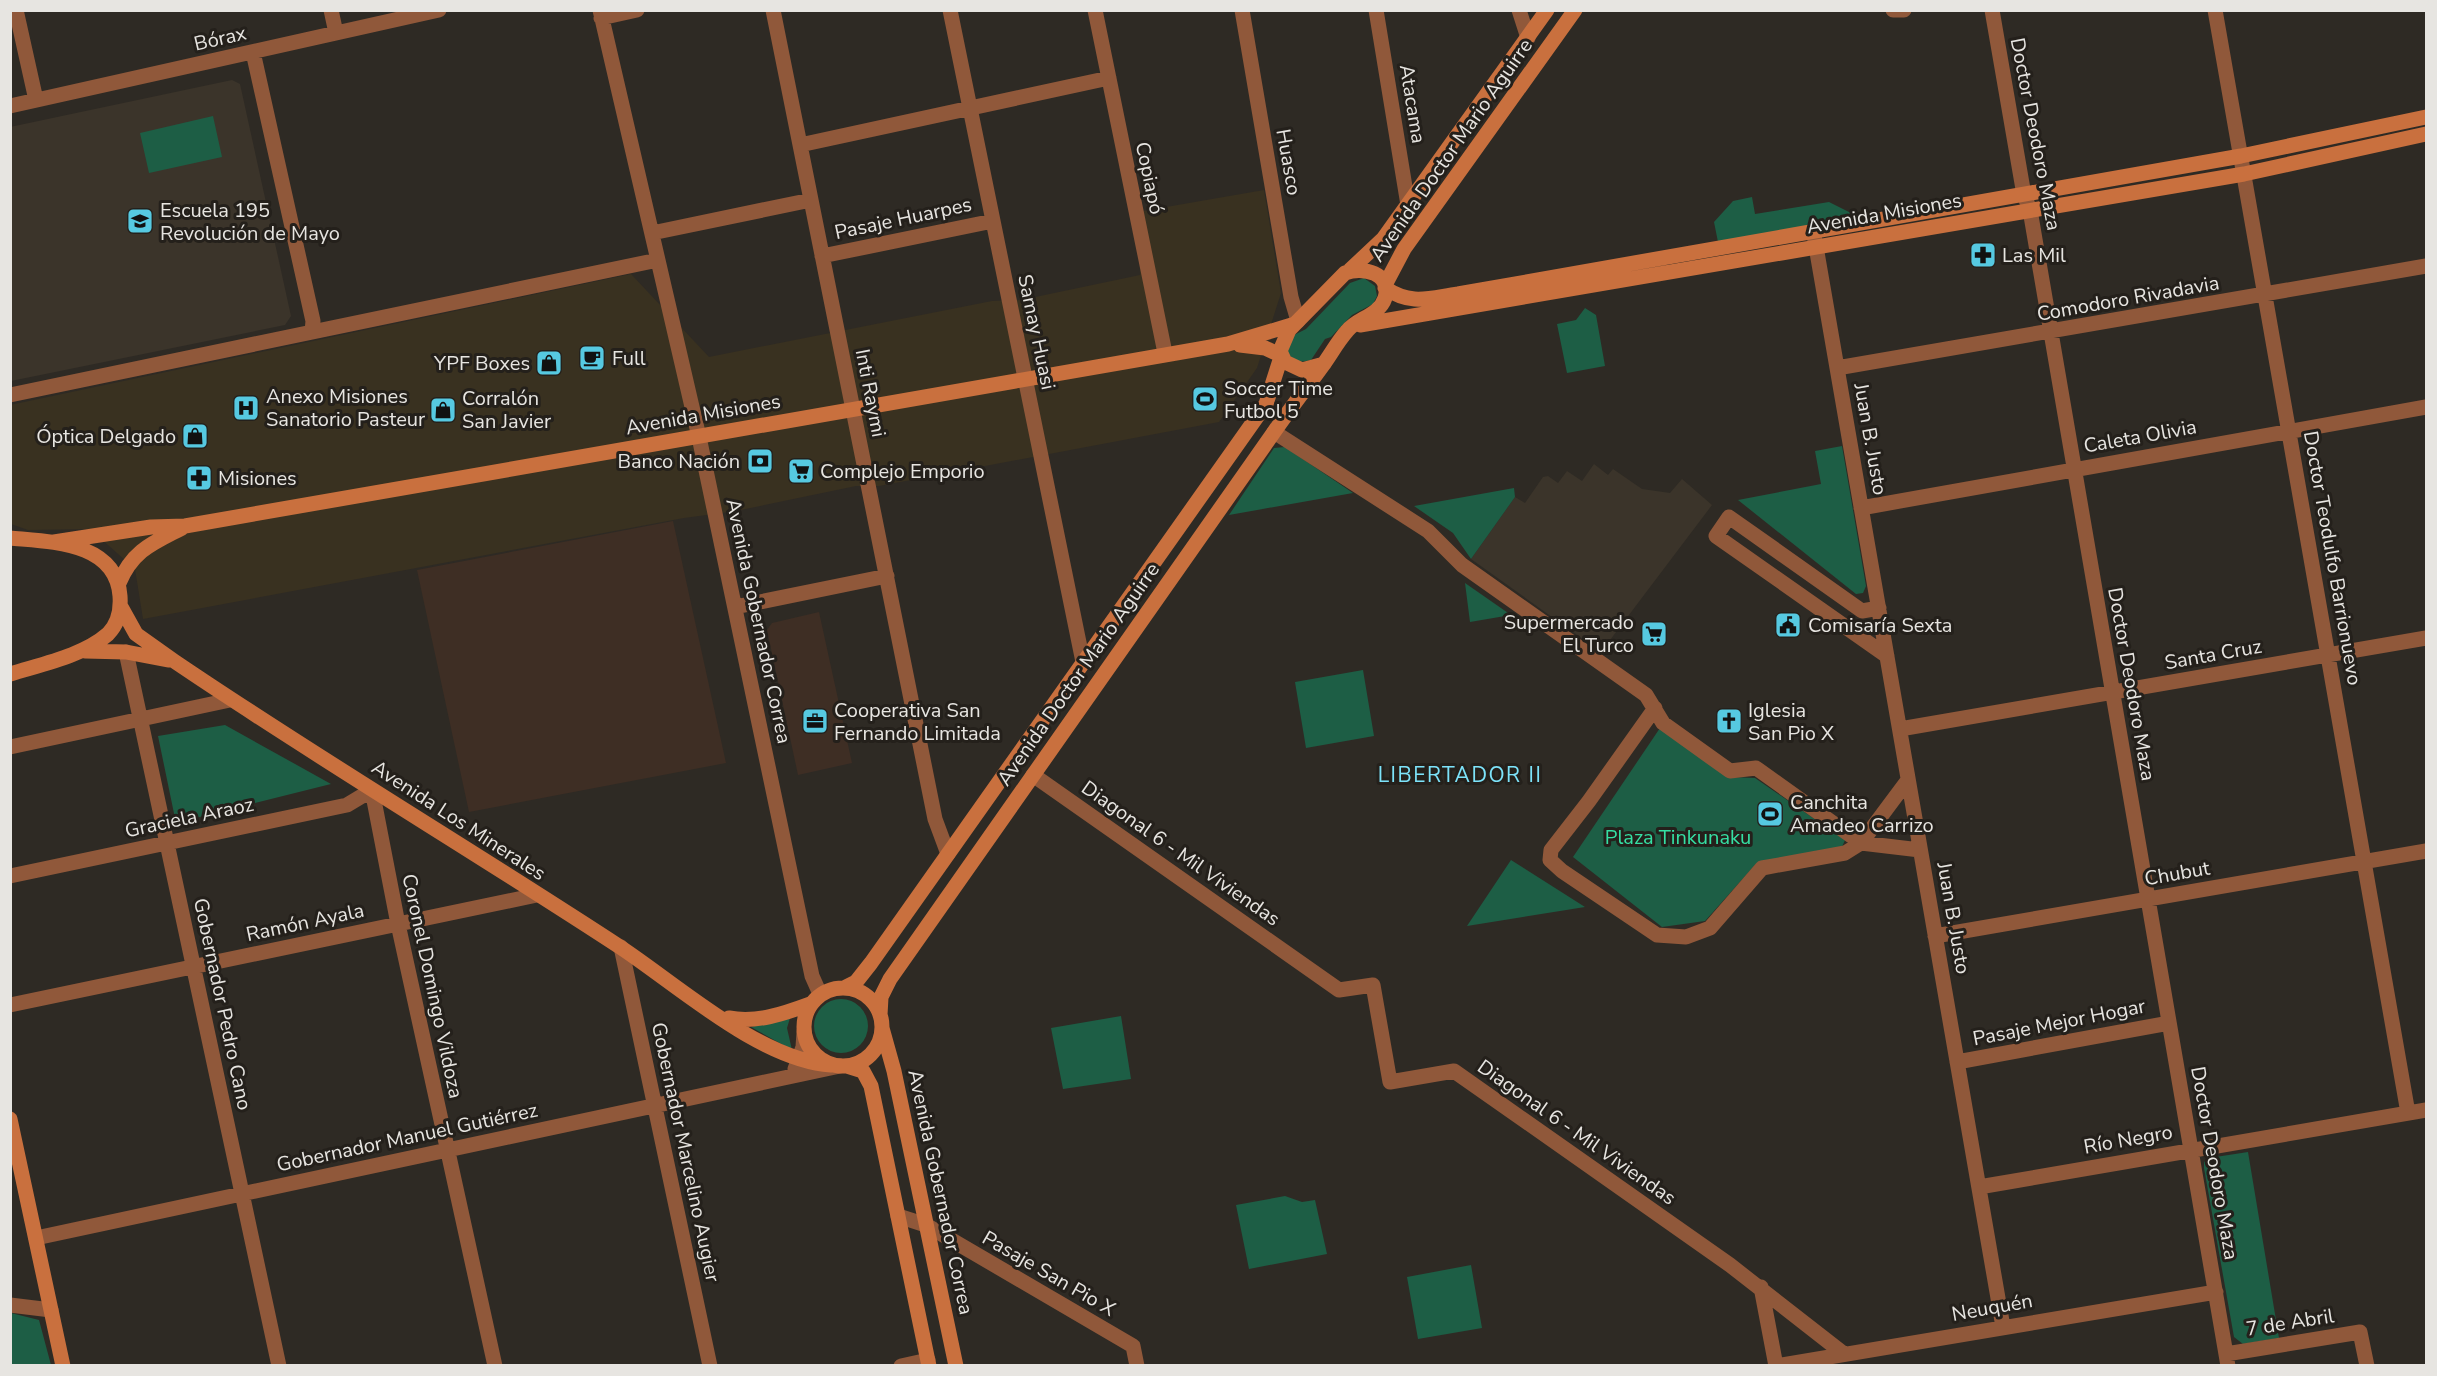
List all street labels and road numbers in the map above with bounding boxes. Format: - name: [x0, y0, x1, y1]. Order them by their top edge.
- street label: Bórax: [191, 19, 249, 58]
- street label: Avenida Doctor Mario Aguirre: [1364, 33, 1539, 267]
- street label: Doctor Deodoro Maza: [2004, 35, 2067, 233]
- street label: Atacama: [1393, 63, 1432, 145]
- street label: Huasco: [1269, 127, 1308, 197]
- street label: Copiapó: [1129, 139, 1170, 217]
- street label: Avenida Misiones: [1804, 187, 1964, 240]
- street label: Pasaje Huarpes: [832, 191, 974, 246]
- street label: Comodoro Rivadavia: [2035, 269, 2221, 328]
- street label: Samay Huasi: [1011, 272, 1062, 392]
- street label: Inti Raymi: [849, 347, 892, 439]
- street label: Juan B. Justo: [1847, 380, 1894, 497]
- street label: Avenida Misiones: [623, 388, 783, 441]
- street label: Caleta Olivia: [2081, 413, 2199, 460]
- street label: Doctor Teodulfo Barrionuevo: [2297, 429, 2368, 687]
- street label: Avenida Gobernador Correa: [719, 496, 798, 746]
- street label: Avenida Doctor Mario Aguirre: [991, 557, 1166, 791]
- street label: Doctor Deodoro Maza: [2101, 585, 2162, 783]
- street label: Santa Cruz: [2162, 633, 2264, 676]
- street label: Avenida Los Minerales: [367, 754, 551, 887]
- street label: Diagonal 6 - Mil Viviendas: [1076, 774, 1285, 932]
- street label: Graciela Araoz: [122, 791, 256, 844]
- street label: Chubut: [2142, 854, 2213, 893]
- street label: Juan B. Justo: [1930, 859, 1977, 976]
- street label: Coronel Domingo Vildoza: [396, 871, 470, 1101]
- street label: Gobernador Pedro Cano: [187, 896, 258, 1113]
- street label: Ramón Ayala: [244, 897, 367, 948]
- street label: Pasaje Mejor Hogar: [1971, 993, 2148, 1052]
- street label: Gobernador Marcelino Augier: [645, 1020, 726, 1284]
- street label: Diagonal 6 - Mil Viviendas: [1472, 1053, 1681, 1211]
- street label: Doctor Deodoro Maza: [2184, 1064, 2245, 1262]
- street label: Avenida Gobernador Correa: [901, 1067, 980, 1317]
- street label: Gobernador Manuel Gutiérrez: [274, 1097, 540, 1178]
- street label: Río Negro: [2082, 1118, 2175, 1161]
- street label: Pasaje San Pio X: [977, 1224, 1120, 1322]
- street label: Neuquén: [1950, 1287, 2035, 1328]
- street label: 7 de Abril: [2244, 1302, 2336, 1343]

